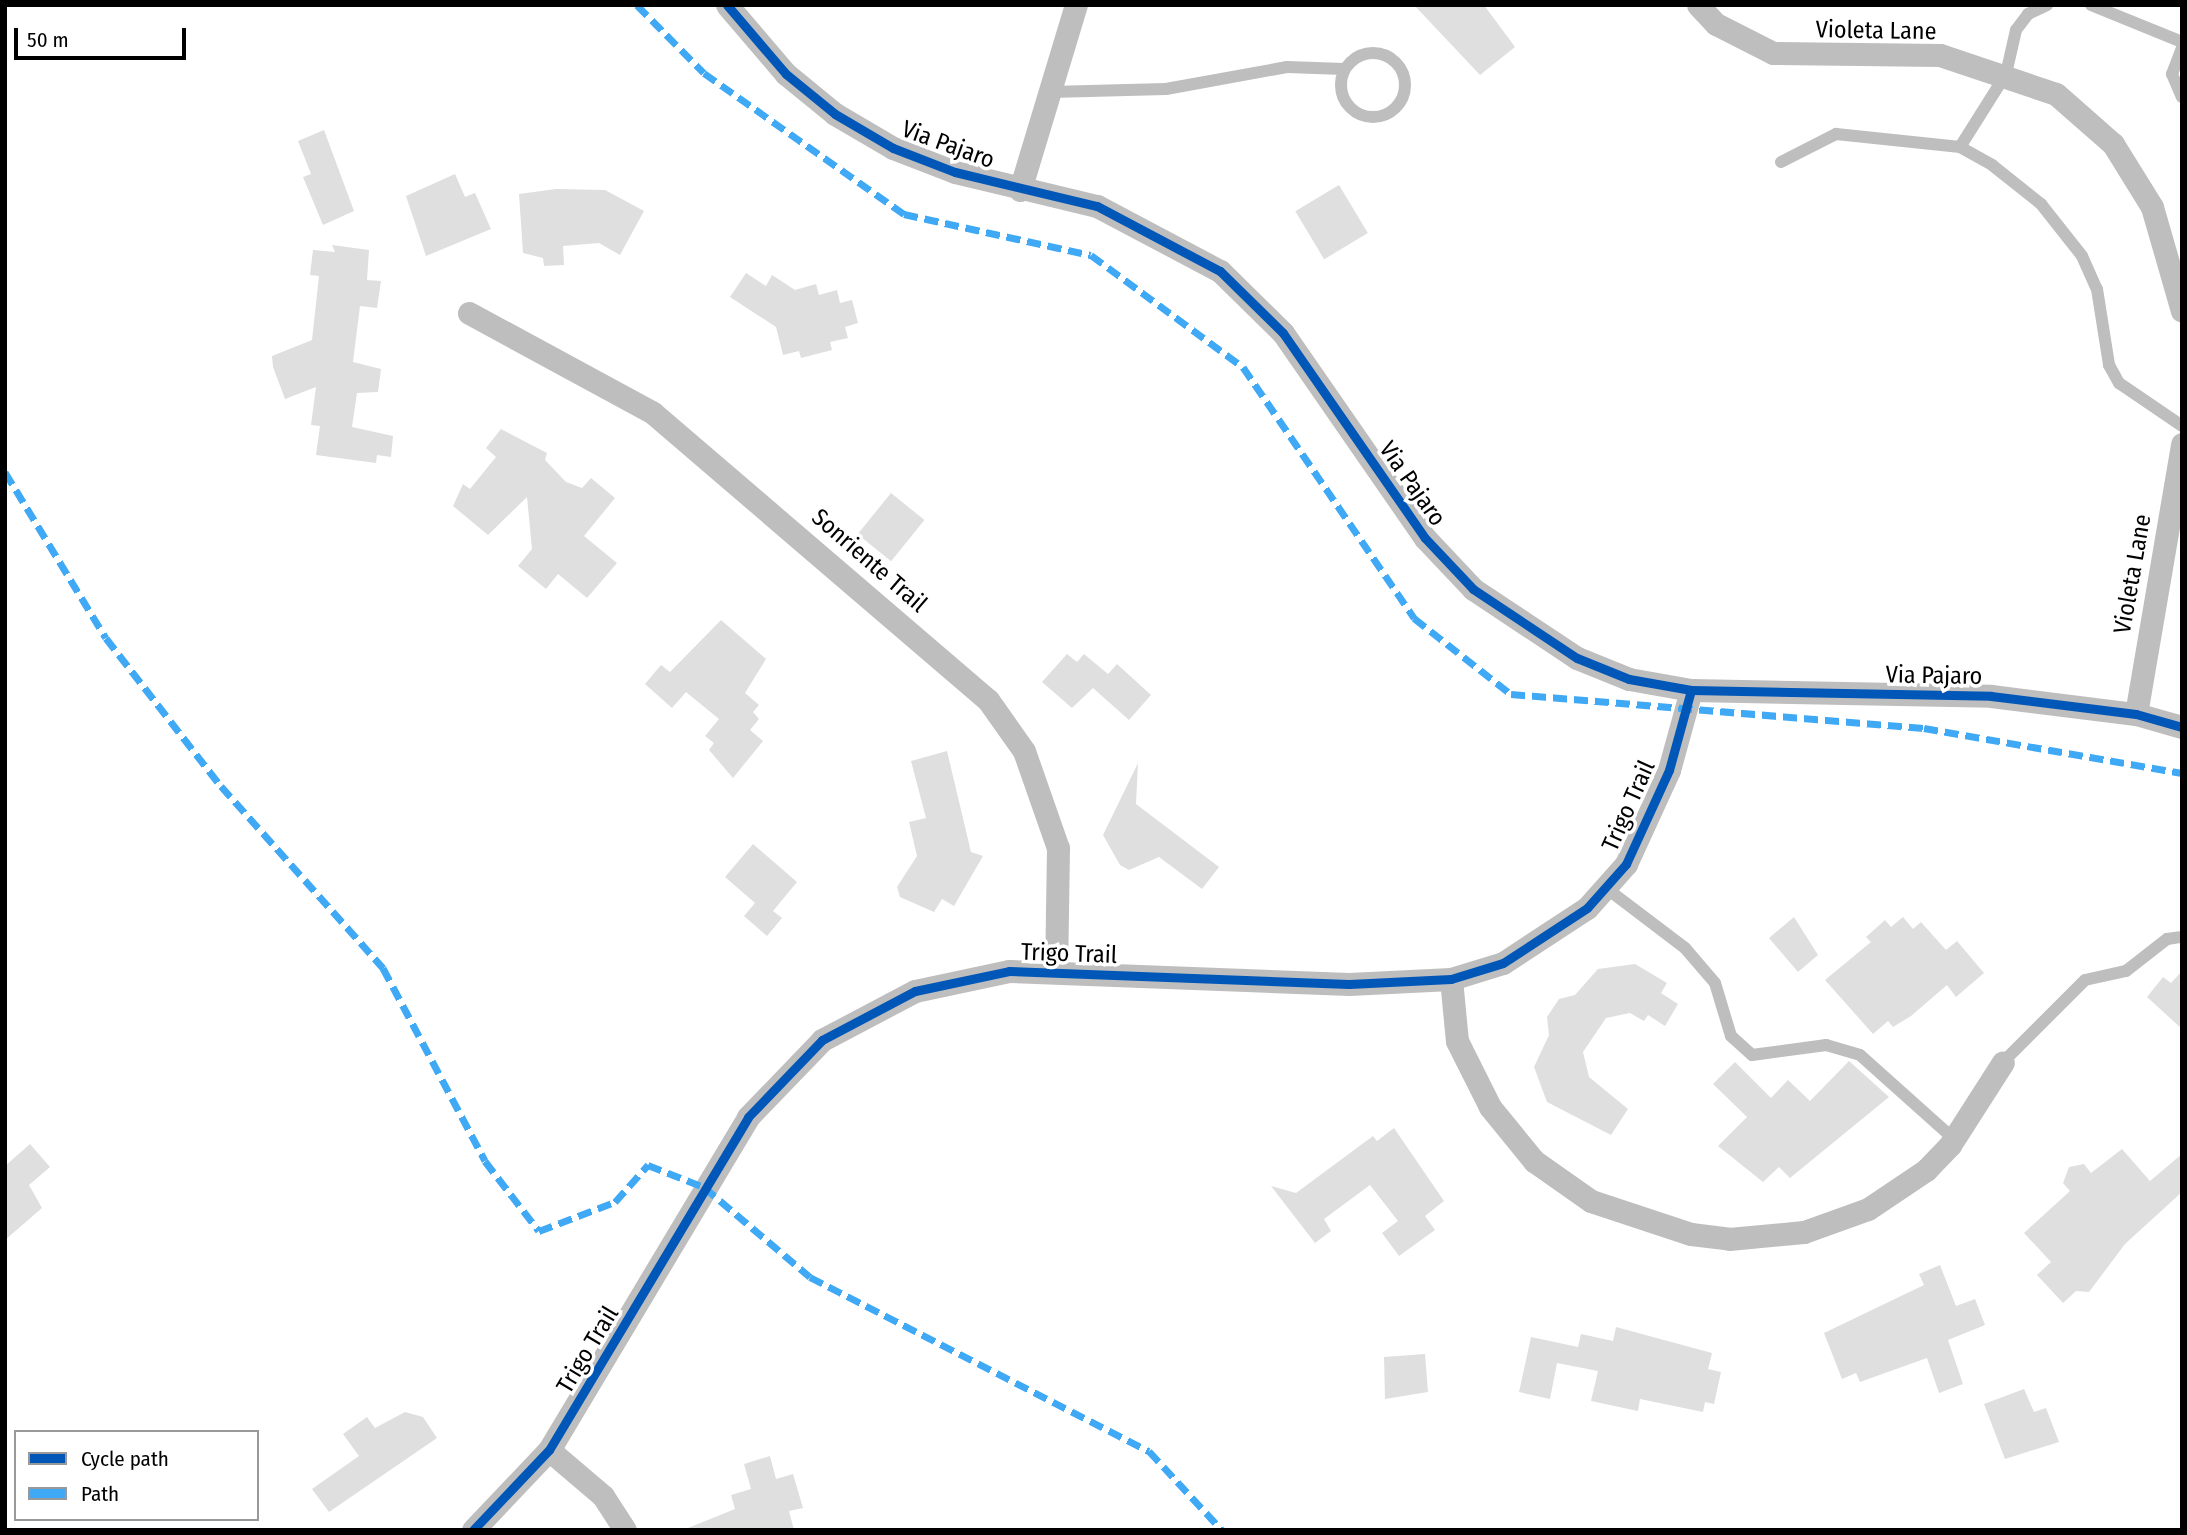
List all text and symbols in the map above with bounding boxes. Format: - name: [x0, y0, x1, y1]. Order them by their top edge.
- scale bar: [18, 14, 189, 58]
- street label: Violeta Lane: [1815, 16, 1937, 46]
- text: 50 m: [27, 27, 69, 53]
- street label: Via Pajaro: [898, 115, 998, 175]
- street label: Via Pajaro: [1372, 436, 1452, 532]
- street label: Sonriente Trail: [805, 503, 933, 619]
- street label: Violeta Lane: [2108, 512, 2158, 636]
- street label: Via Pajaro: [1885, 661, 1983, 691]
- street label: Trigo Trail: [1596, 756, 1662, 856]
- street label: Trigo Trail: [1020, 938, 1118, 970]
- street label: Trigo Trail: [551, 1301, 625, 1399]
- legend: [14, 1430, 259, 1521]
- text: Cycle path: [81, 1446, 169, 1472]
- text: Path: [81, 1481, 119, 1507]

